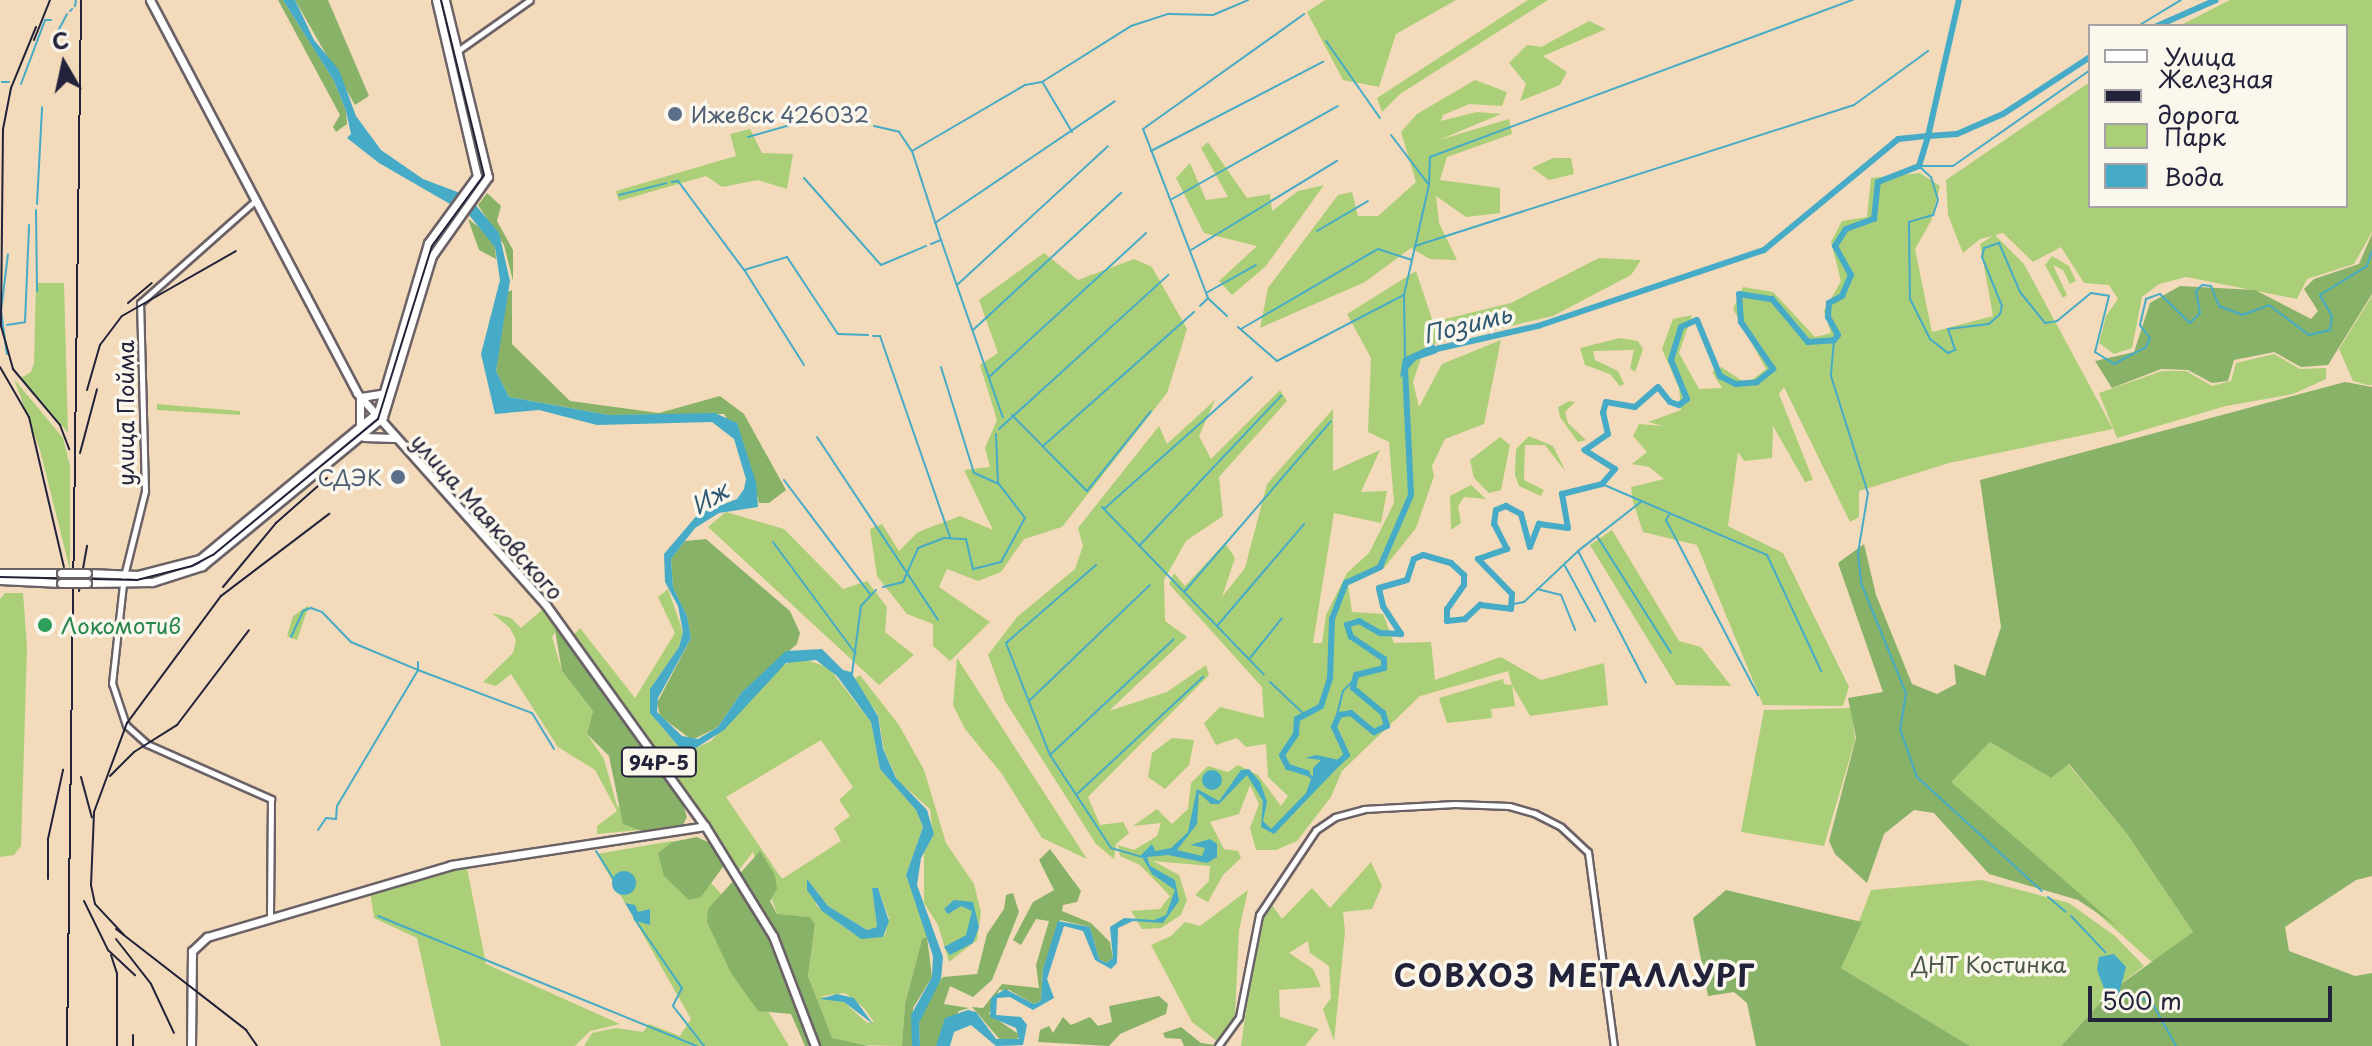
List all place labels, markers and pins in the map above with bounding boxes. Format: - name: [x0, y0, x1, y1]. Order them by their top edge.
- place label: Ижевск 426032: [691, 101, 870, 127]
- marker: Ижевск 426032: [666, 105, 684, 123]
- place label: СДЭК: [317, 464, 382, 490]
- marker: СДЭК: [389, 468, 407, 486]
- place label: Локомотив: [61, 612, 181, 638]
- marker: Локомотив: [36, 616, 54, 634]

